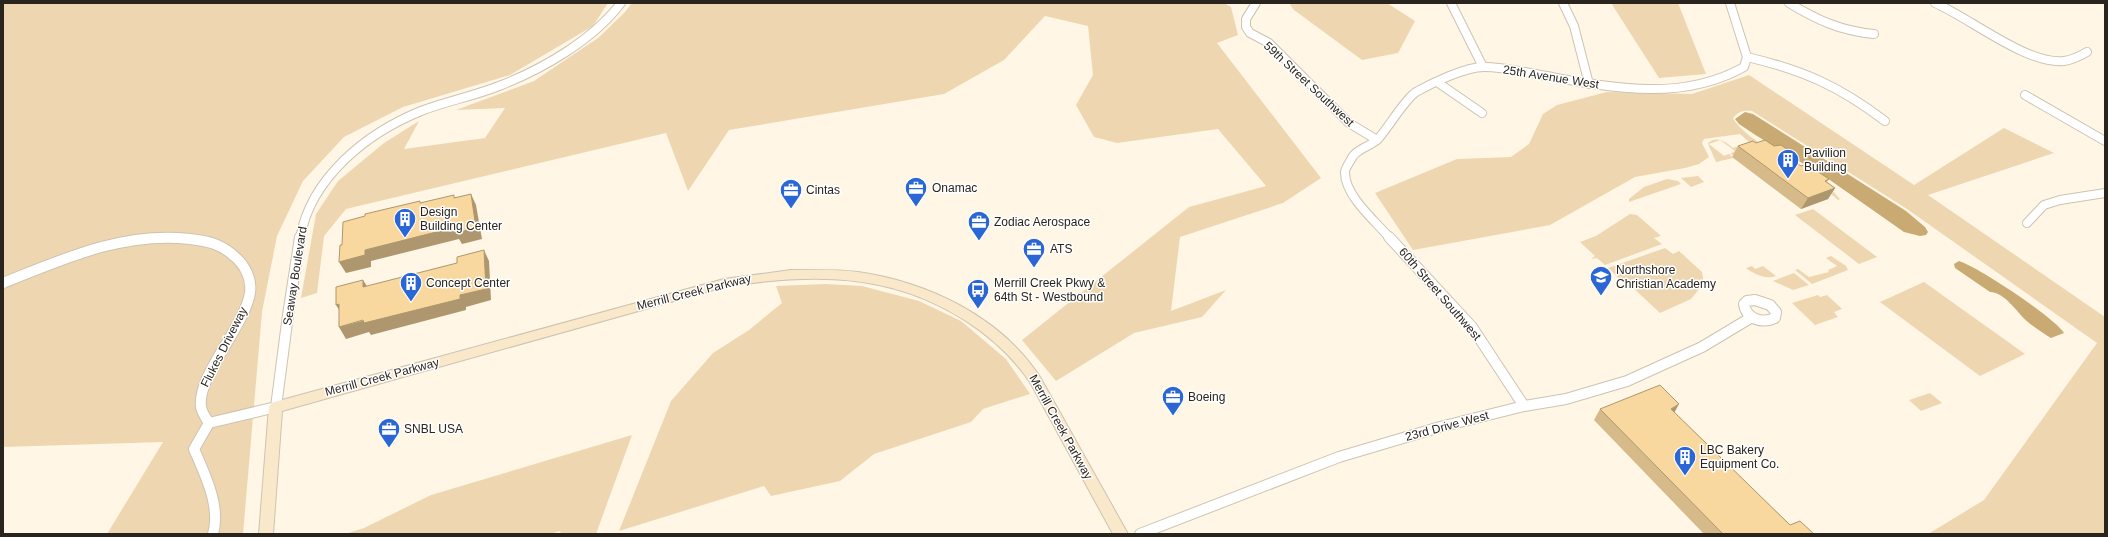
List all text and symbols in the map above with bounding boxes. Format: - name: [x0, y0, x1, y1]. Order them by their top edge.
- street label: 59th Street Southwest: [1261, 39, 1357, 130]
- street label: 25th Avenue West: [1502, 63, 1601, 92]
- place label: Pavilion Building: [1804, 146, 1847, 174]
- building icon: Pavilion Building: [1775, 147, 1801, 180]
- office icon: Onamac: [903, 175, 929, 208]
- office icon: Cintas: [778, 177, 804, 210]
- place label: Onamac: [932, 181, 977, 195]
- place label: Cintas: [806, 183, 840, 197]
- place label: Design Building Center: [420, 205, 502, 233]
- building icon: Design Building Center: [392, 206, 418, 239]
- office icon: Zodiac Aerospace: [966, 209, 992, 242]
- place label: Zodiac Aerospace: [994, 215, 1090, 229]
- street label: Seaway Boulevard: [280, 225, 310, 327]
- office icon: ATS: [1021, 236, 1047, 269]
- place label: ATS: [1050, 242, 1072, 256]
- street label: 60th Street Southwest: [1396, 245, 1484, 344]
- place label: Northshore Christian Academy: [1616, 263, 1716, 291]
- school or university icon: Northshore Christian Academy: [1588, 264, 1614, 297]
- building icon: Concept Center: [398, 270, 424, 303]
- street label: Merrill Creek Parkway: [635, 271, 753, 313]
- place label: Concept Center: [426, 276, 510, 290]
- place label: Merrill Creek Pkwy & 64th St - Westbound: [994, 276, 1105, 304]
- bus stop icon: Merrill Creek Pkwy & 64th St - Westbound: [965, 277, 991, 310]
- street label: Flukes Driveway: [198, 305, 250, 389]
- street label: Merrill Creek Parkway: [324, 355, 440, 399]
- street label: Merrill Creek Parkway: [1026, 372, 1096, 482]
- office icon: Boeing: [1160, 384, 1186, 417]
- place label: Boeing: [1188, 390, 1225, 404]
- street label: 23rd Drive West: [1404, 408, 1491, 444]
- office icon: SNBL USA: [376, 416, 402, 449]
- place label: SNBL USA: [404, 422, 463, 436]
- place label: LBC Bakery Equipment Co.: [1700, 443, 1779, 471]
- building icon: LBC Bakery Equipment Co.: [1672, 444, 1698, 477]

